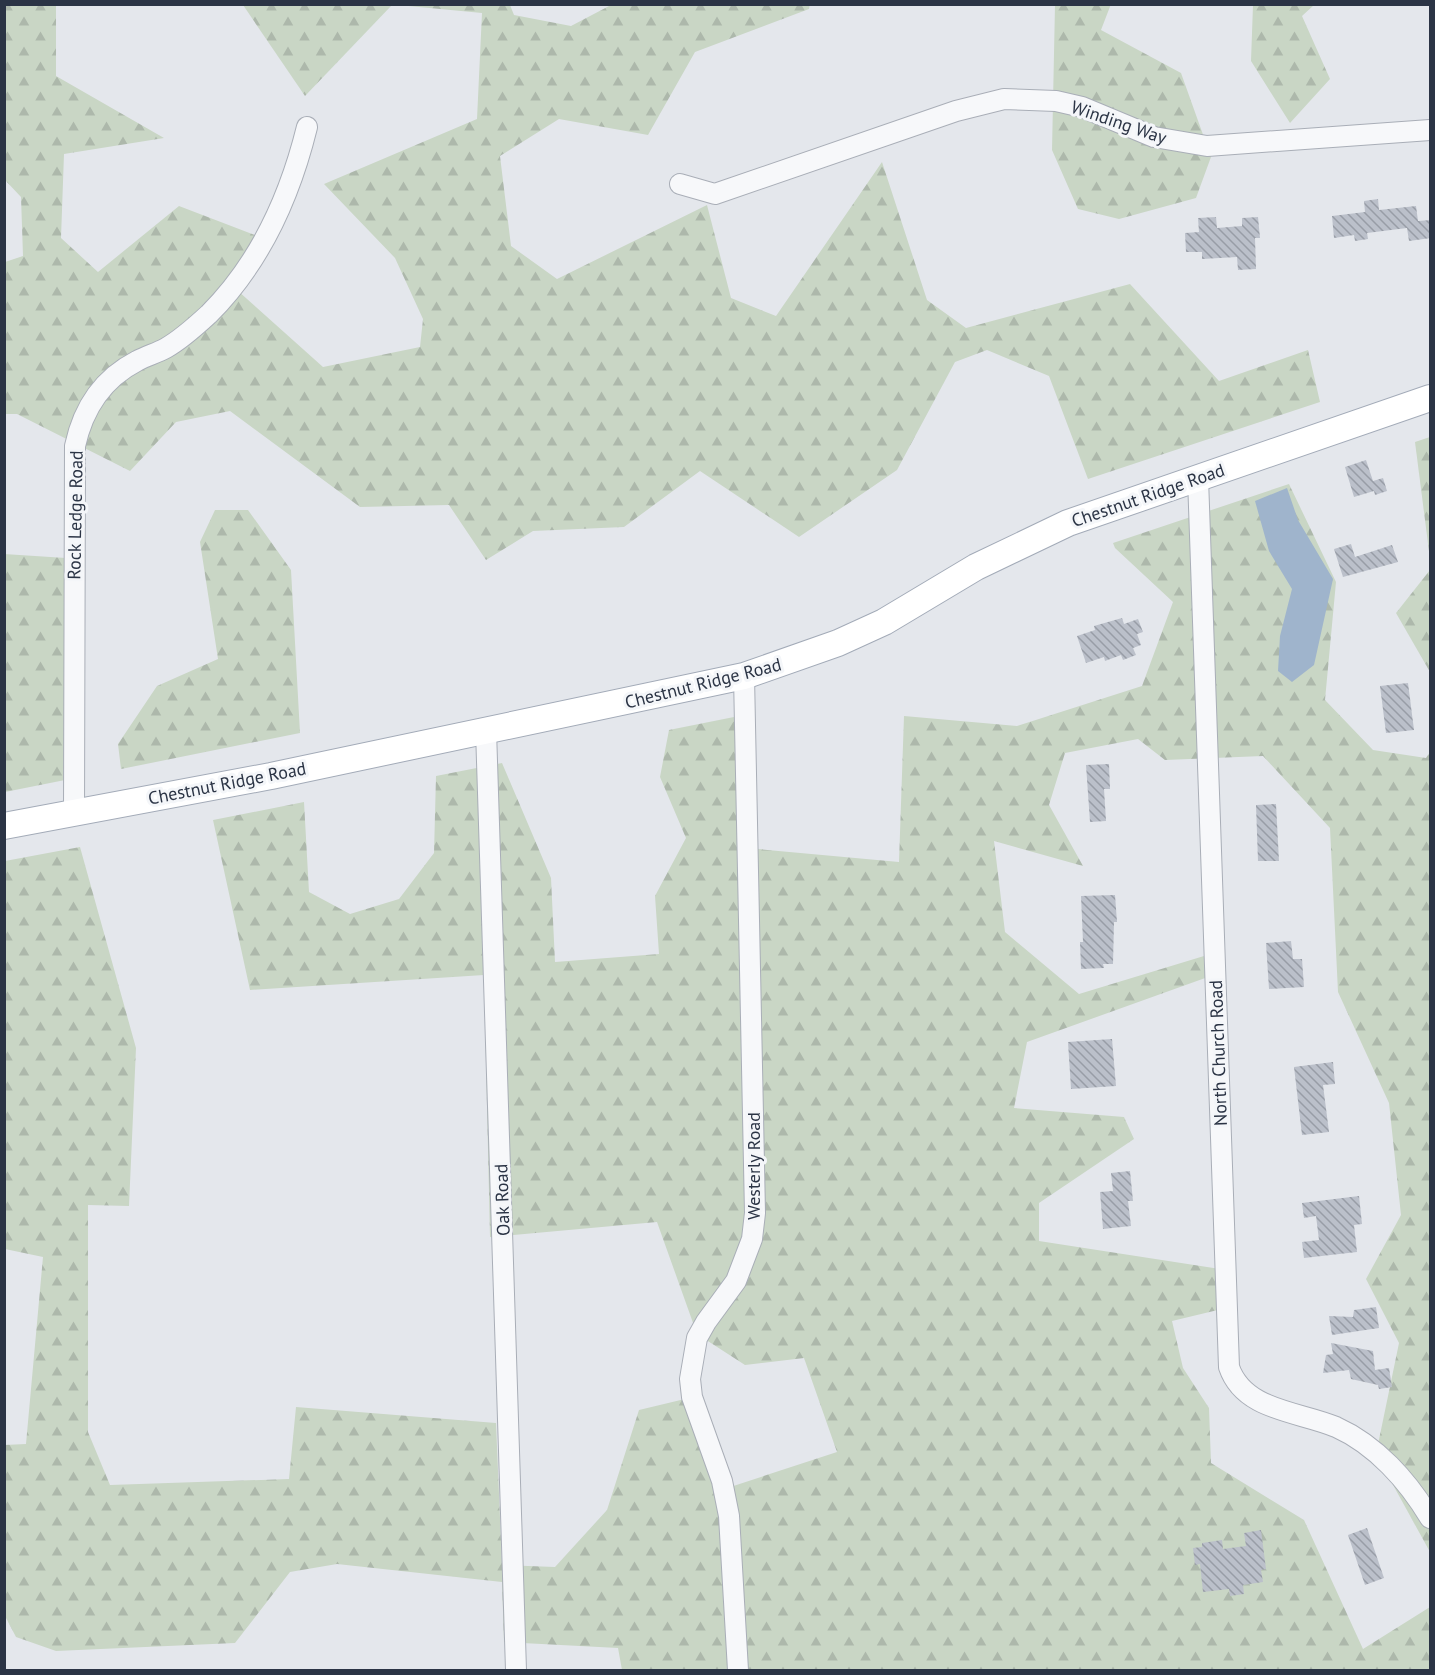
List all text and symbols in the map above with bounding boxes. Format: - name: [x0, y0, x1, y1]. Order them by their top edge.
- street label: Winding Way: [1068, 95, 1170, 149]
- street label: Rock Ledge Road: [62, 450, 88, 580]
- street label: Chestnut Ridge Road: [1068, 458, 1228, 532]
- street label: Chestnut Ridge Road: [622, 652, 784, 714]
- street label: Chestnut Ridge Road: [146, 756, 308, 810]
- street label: North Church Road: [1204, 980, 1232, 1126]
- street label: Westerly Road: [742, 1112, 765, 1220]
- street label: Oak Road: [489, 1164, 515, 1236]

